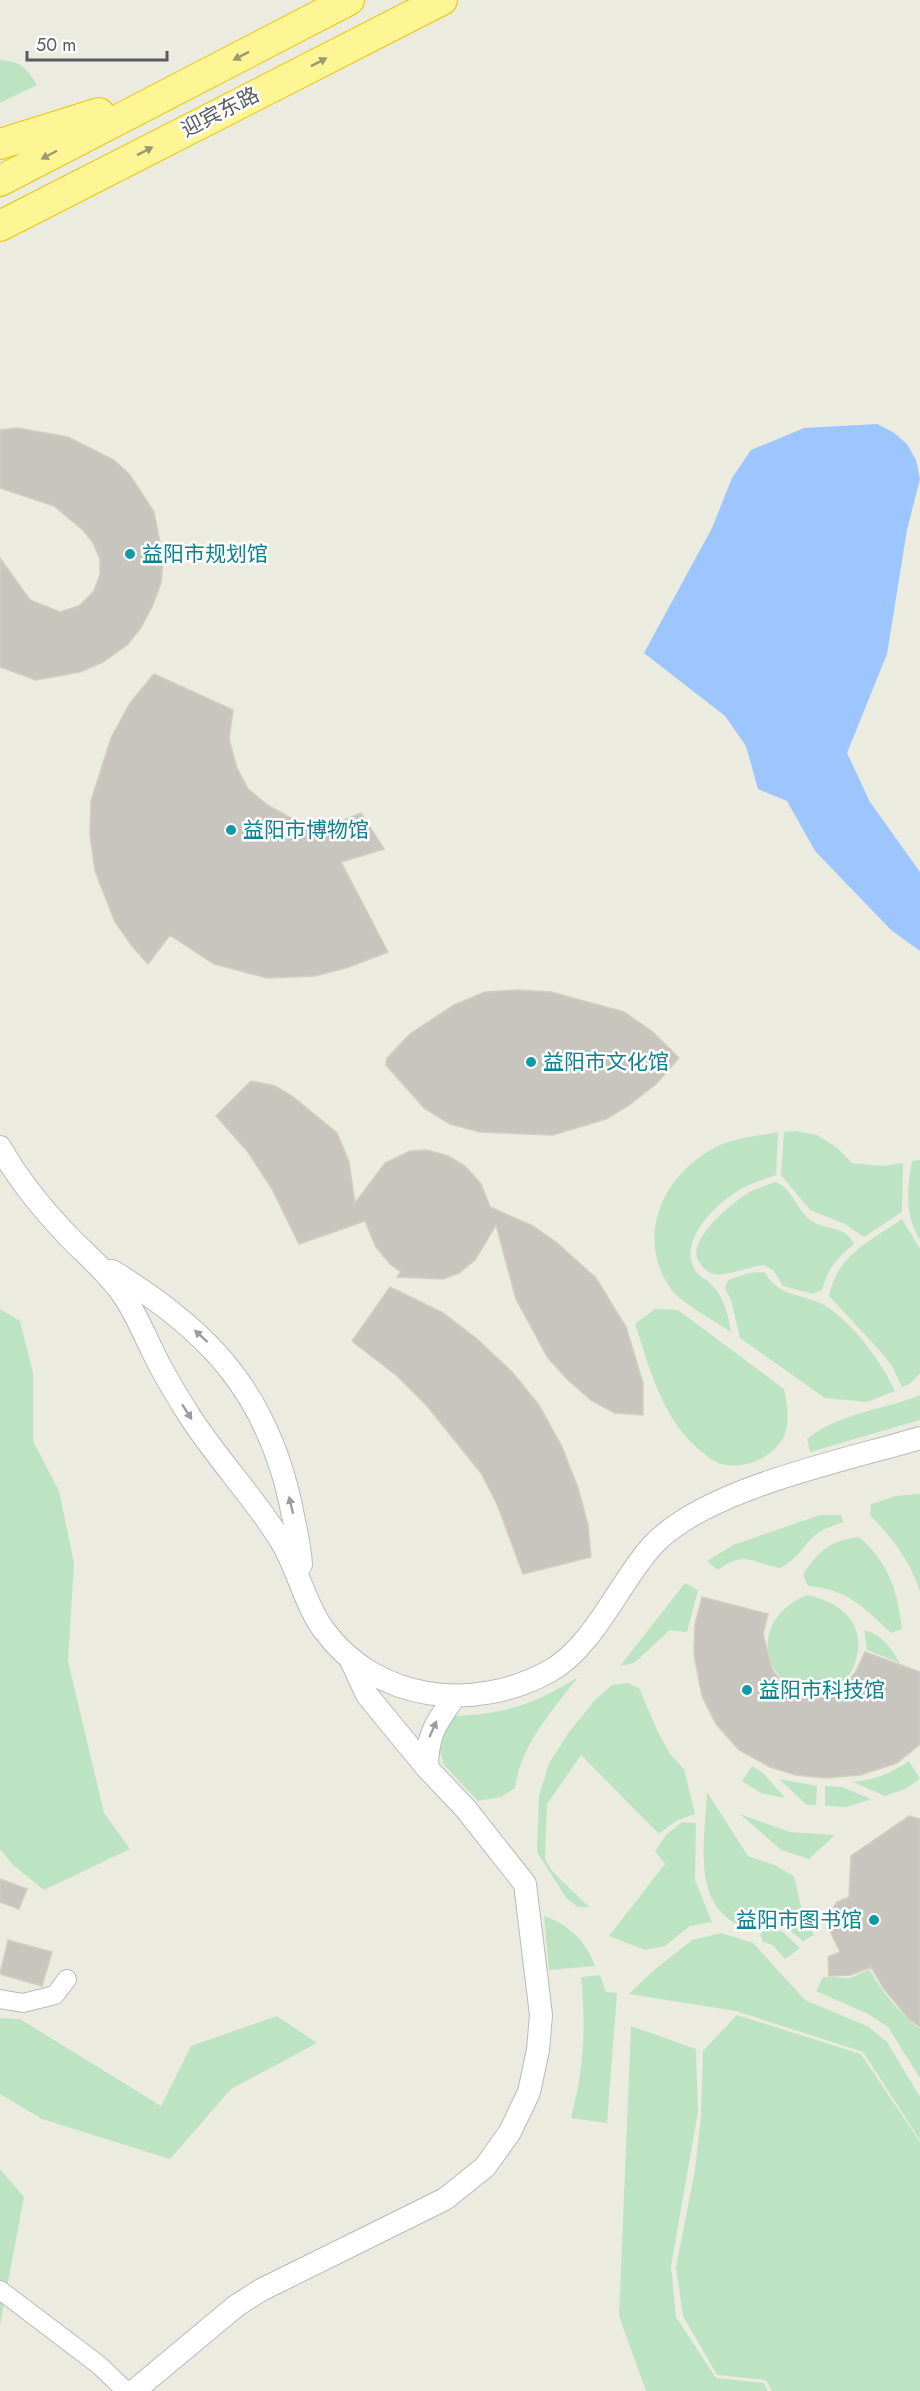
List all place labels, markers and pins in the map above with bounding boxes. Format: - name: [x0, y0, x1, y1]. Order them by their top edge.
- place label: 益阳市规划馆: [142, 539, 268, 569]
- marker: 益阳市规划馆: [123, 547, 137, 561]
- place label: 益阳市博物馆: [243, 815, 369, 845]
- marker: 益阳市博物馆: [224, 823, 238, 837]
- place label: 益阳市文化馆: [543, 1047, 669, 1077]
- marker: 益阳市文化馆: [524, 1055, 538, 1069]
- place label: 益阳市科技馆: [759, 1675, 885, 1705]
- marker: 益阳市科技馆: [740, 1683, 754, 1697]
- place label: 益阳市图书馆: [736, 1905, 862, 1935]
- marker: 益阳市图书馆: [867, 1913, 881, 1927]

